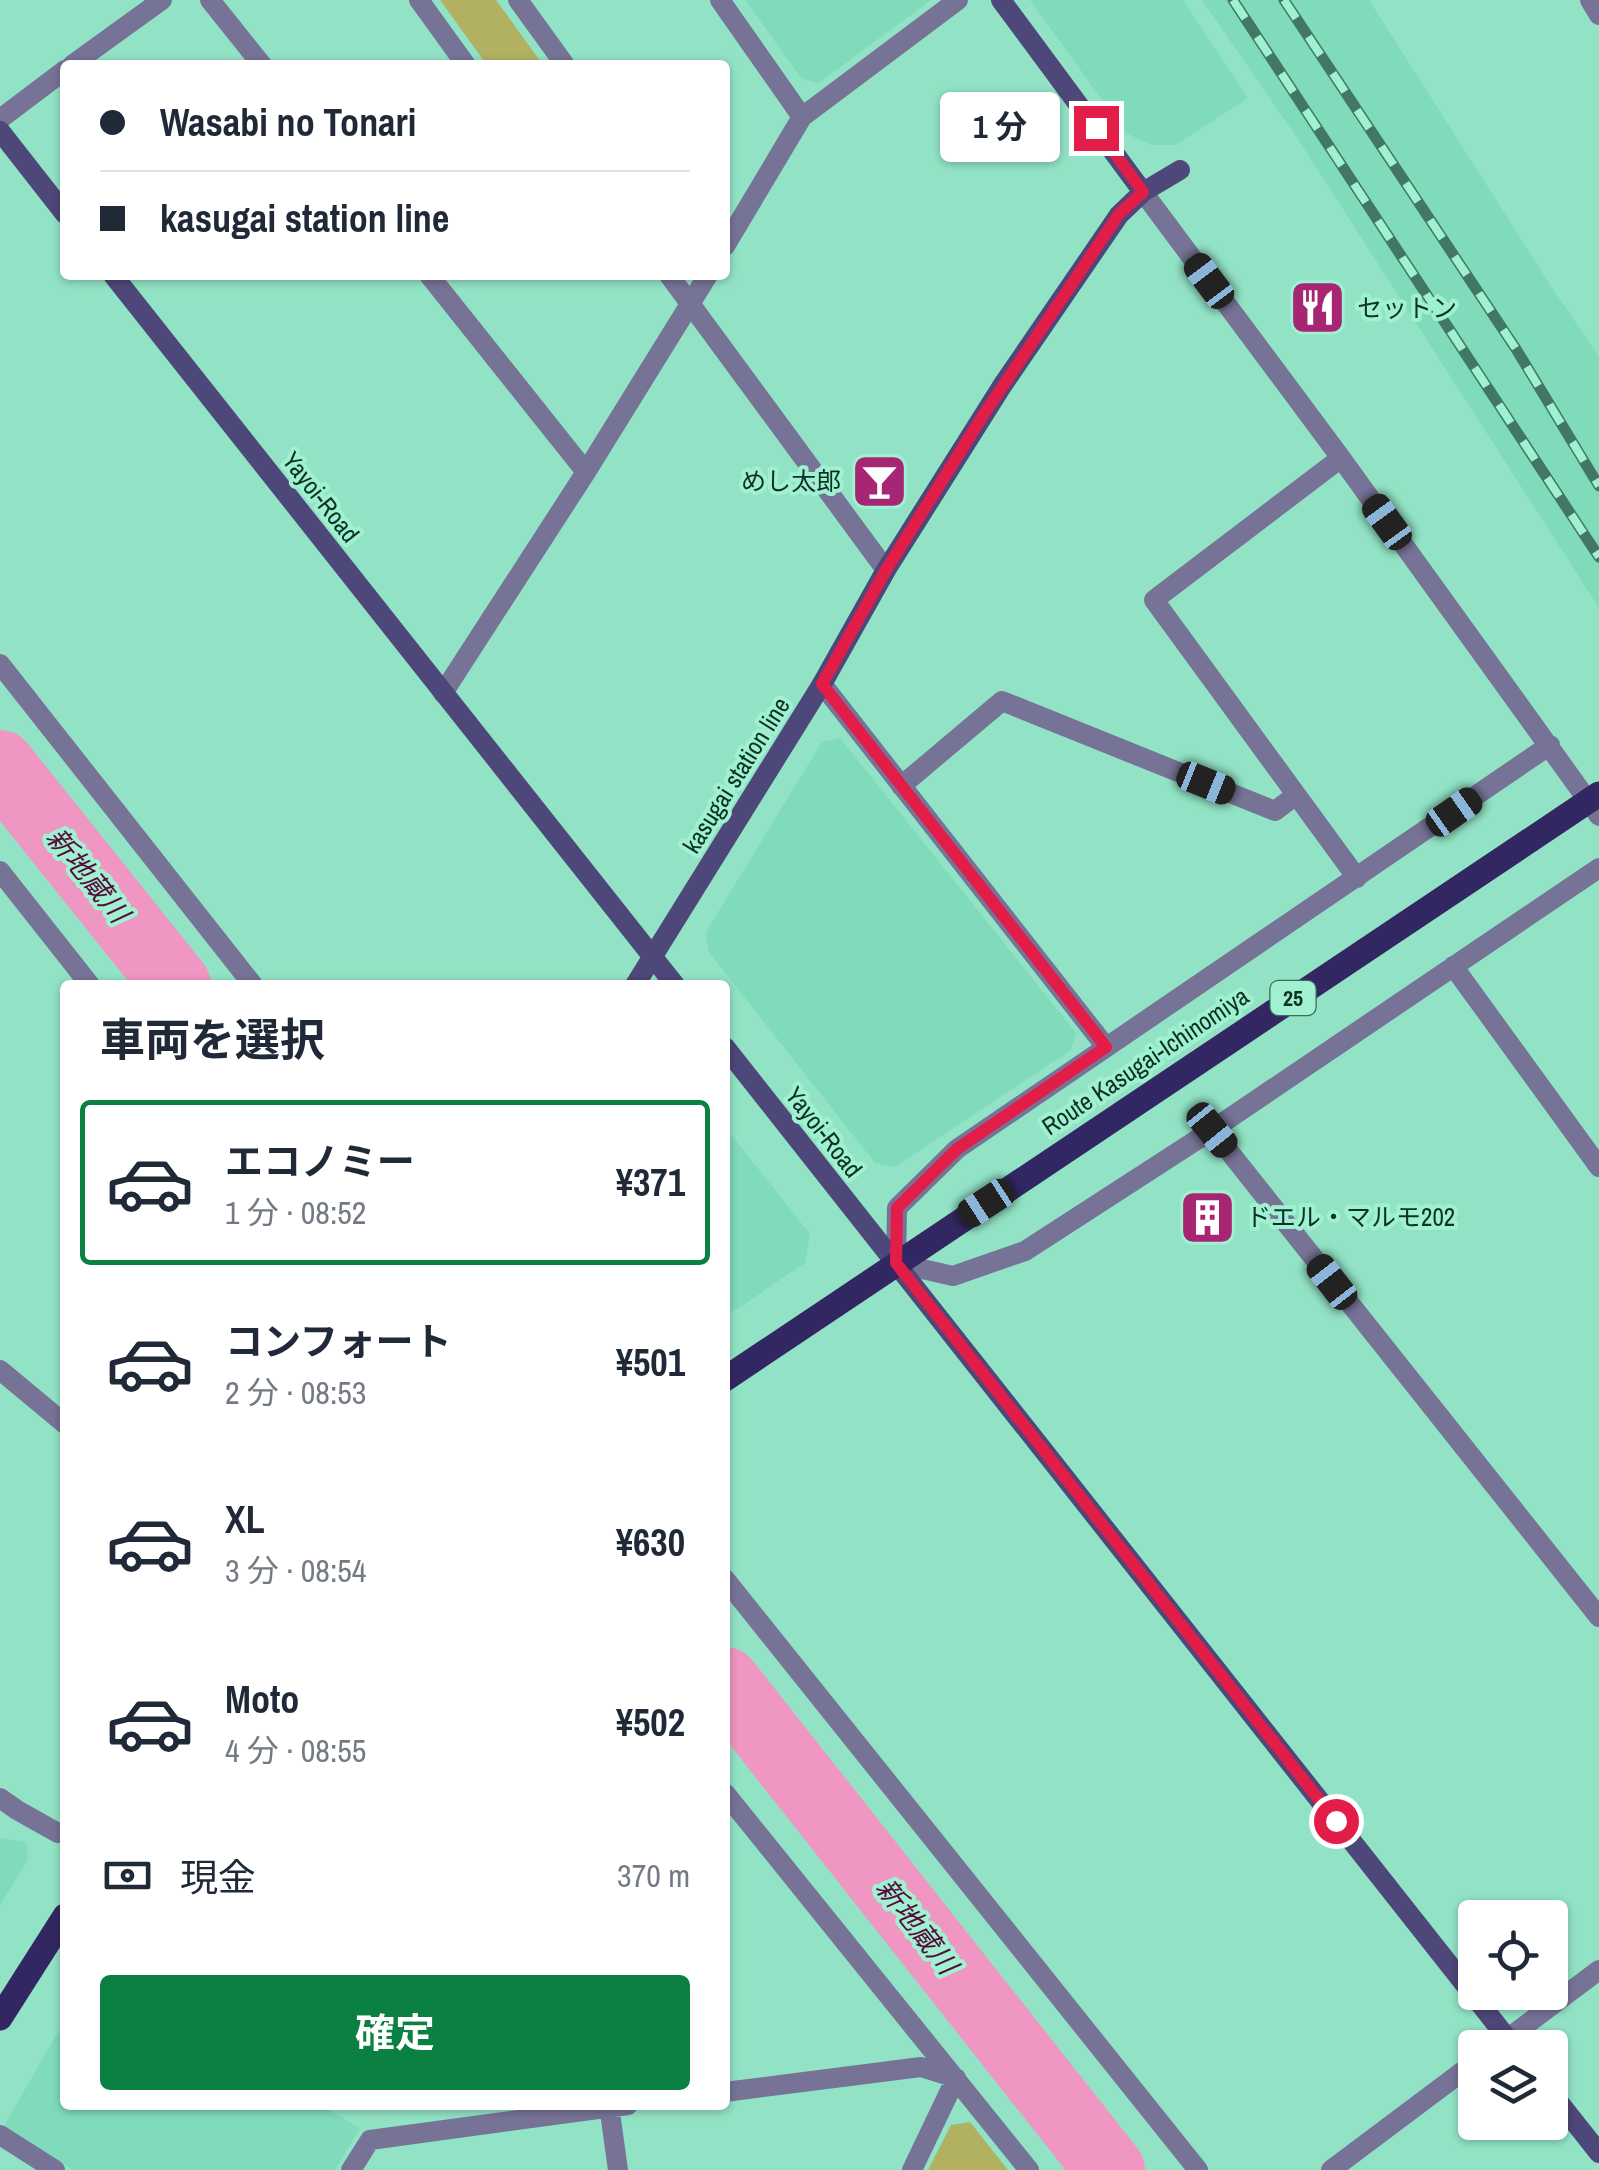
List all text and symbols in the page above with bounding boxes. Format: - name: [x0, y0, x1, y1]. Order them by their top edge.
- callout: 1 分: [941, 93, 1061, 163]
- text: Wasabi no Tonari: [160, 97, 416, 148]
- text: 1 分: [973, 105, 1027, 148]
- route end: [1074, 106, 1119, 151]
- text: kasugai station line: [160, 193, 449, 244]
- car: [1179, 248, 1239, 314]
- restaurant icon: セットン: [1288, 278, 1348, 338]
- place label: セットン: [1357, 291, 1457, 325]
- street label: Yayoi-Road: [275, 444, 367, 550]
- bar icon: めし太郎: [850, 451, 910, 511]
- place label: めし太郎: [741, 464, 841, 498]
- car: [1357, 489, 1417, 555]
- street label: kasugai station line: [674, 691, 798, 859]
- car: [1173, 758, 1239, 808]
- car: [1421, 783, 1487, 841]
- water label: 新地蔵川: [38, 820, 140, 933]
- street label: Route Kasugai-Ichinomiya: [1035, 979, 1256, 1143]
- road number: 25: [1270, 981, 1316, 1015]
- text: 車両を選択: [100, 1009, 325, 1070]
- street label: Yayoi-Road: [778, 1079, 870, 1185]
- car: [1181, 1097, 1243, 1163]
- text: エコノミー: [225, 1136, 415, 1187]
- icon: car: [105, 1138, 195, 1228]
- text: ¥371: [616, 1157, 685, 1208]
- car: [953, 1174, 1019, 1232]
- building icon: ドエル・マルモ202: [1177, 1187, 1237, 1247]
- text: 1 分 · 08:52: [225, 1191, 366, 1234]
- place label: ドエル・マルモ202: [1246, 1200, 1455, 1234]
- car: [1302, 1249, 1362, 1315]
- text: コンフォート: [225, 1316, 452, 1367]
- icon: car: [105, 1318, 195, 1408]
- text: ¥501: [616, 1337, 685, 1388]
- text: 2 分 · 08:53: [225, 1371, 366, 1414]
- text: XL: [225, 1494, 265, 1545]
- icon: car: [105, 1498, 195, 1588]
- text: ¥630: [616, 1517, 685, 1568]
- text: 3 分 · 08:54: [225, 1549, 366, 1592]
- text: Moto: [225, 1674, 299, 1725]
- icon: car: [105, 1678, 195, 1768]
- text: ¥502: [616, 1697, 685, 1748]
- text: 4 分 · 08:55: [225, 1729, 366, 1772]
- route start: [1314, 1799, 1359, 1844]
- icon: cash: [100, 1848, 155, 1903]
- text: 現金: [180, 1852, 256, 1903]
- text: 370 m: [617, 1854, 690, 1897]
- water label: 新地蔵川: [868, 1870, 968, 1984]
- map controls: [1458, 1900, 1568, 2140]
- button: locate: [1458, 1900, 1568, 2010]
- button: 確定: [100, 1975, 690, 2090]
- button: layers: [1458, 2030, 1568, 2140]

